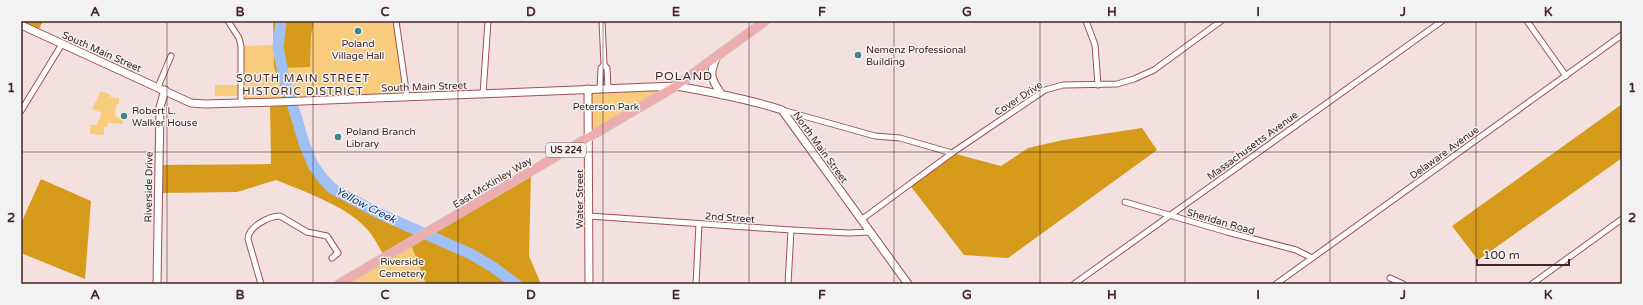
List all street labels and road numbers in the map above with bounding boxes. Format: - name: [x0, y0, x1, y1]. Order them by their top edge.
- street label: South Main Street: [60, 29, 143, 75]
- street label: South Main Street: [381, 79, 467, 94]
- street label: Cover Drive: [992, 79, 1045, 119]
- street label: Massachusetts Avenue: [1205, 109, 1301, 183]
- street label: North Main Street: [790, 110, 850, 186]
- street label: Delaware Avenue: [1408, 124, 1482, 182]
- road number: US 224: [546, 143, 586, 157]
- street label: Riverside Drive: [142, 151, 156, 223]
- street label: East McKinley Way: [451, 154, 535, 211]
- street label: Water Street: [574, 169, 586, 229]
- street label: Sheridan Road: [1185, 207, 1256, 237]
- street label: 2nd Street: [705, 210, 755, 226]

